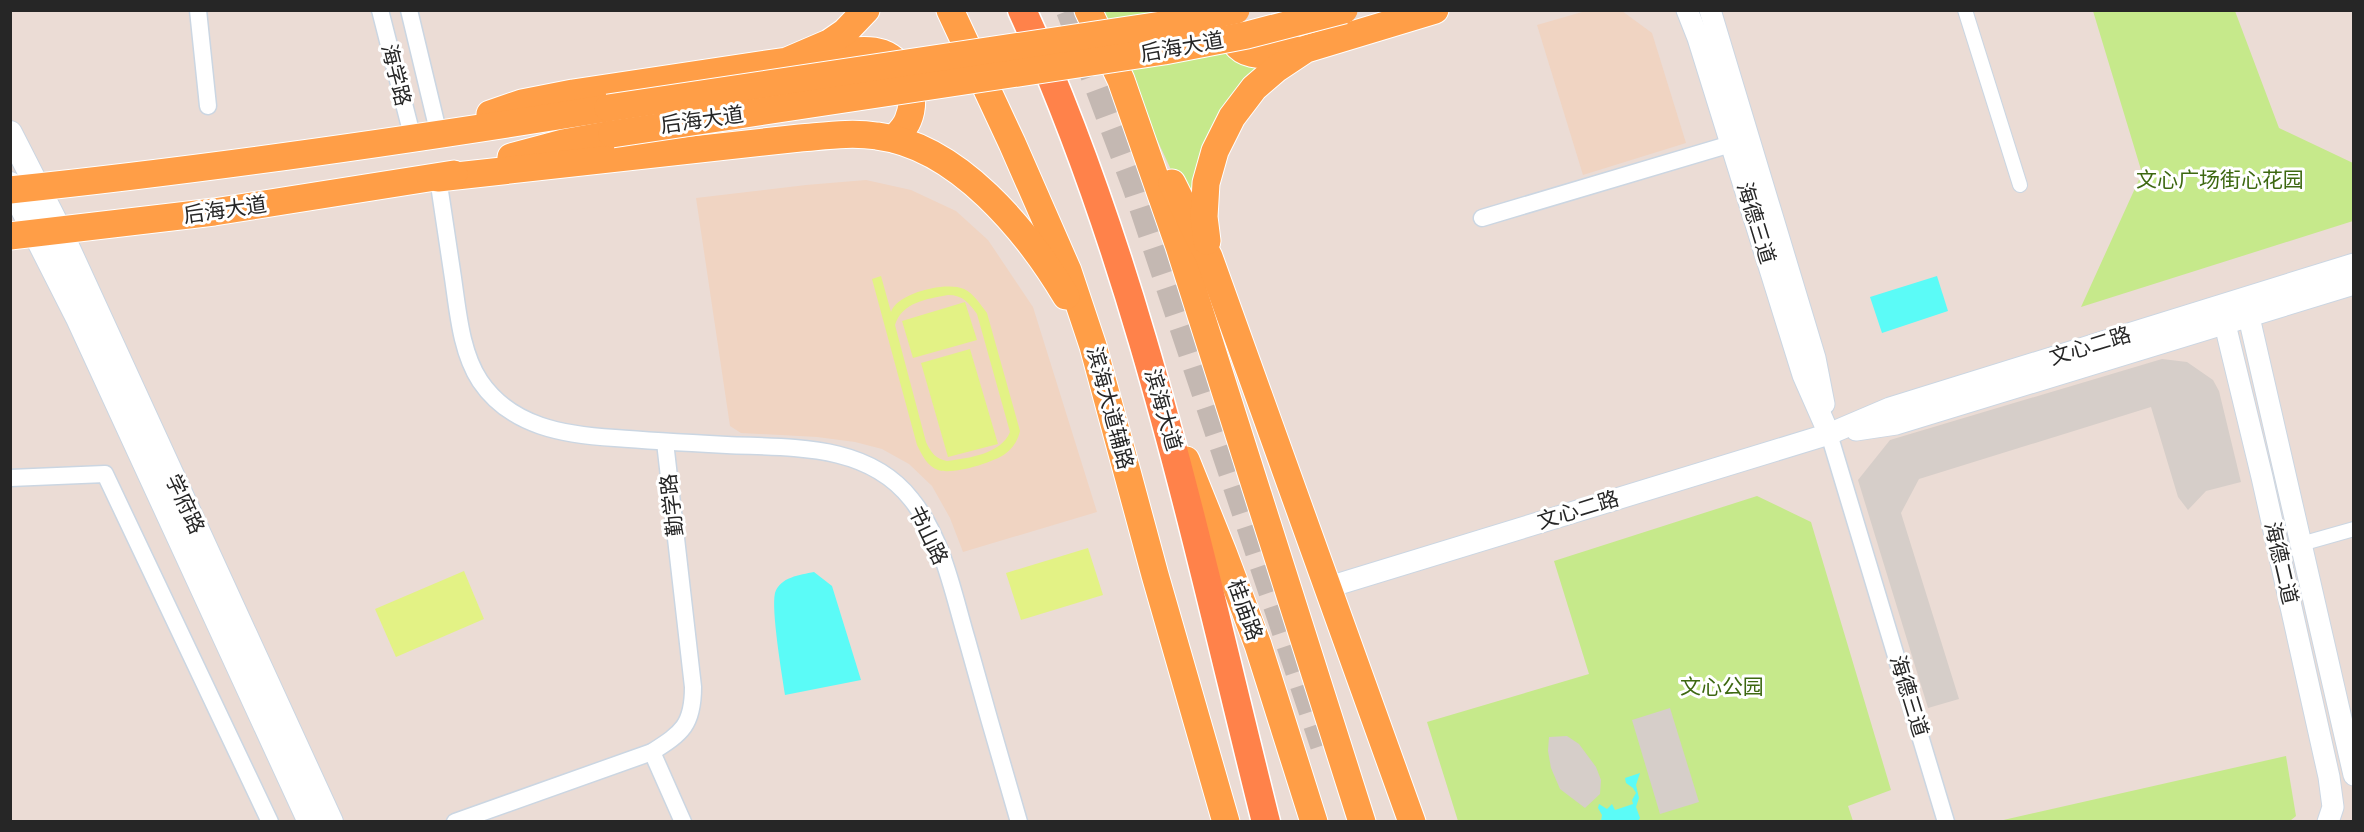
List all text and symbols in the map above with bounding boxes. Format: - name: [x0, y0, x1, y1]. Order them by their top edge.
- street label: 后海大道: [1138, 25, 1226, 67]
- street label: 海学路: [376, 41, 418, 109]
- street label: 后海大道: [658, 99, 745, 139]
- park label: 文心广场街心花园: [2136, 165, 2304, 193]
- street label: 海德三道: [1731, 178, 1783, 267]
- street label: 后海大道: [181, 189, 268, 229]
- street label: 文心二路: [2045, 319, 2134, 371]
- street label: 滨海大道辅路: [1081, 343, 1141, 472]
- street label: 滨海大道: [1139, 365, 1189, 454]
- street label: 学府路: [160, 469, 212, 538]
- street label: 勤学路: [653, 472, 689, 538]
- street label: 文心二路: [1533, 483, 1622, 535]
- street label: 书山路: [903, 500, 955, 569]
- street label: 海德二道: [2259, 519, 2305, 607]
- street label: 桂庙路: [1222, 575, 1270, 644]
- street label: 海德三道: [1884, 651, 1936, 740]
- park label: 文心公园: [1680, 672, 1764, 700]

